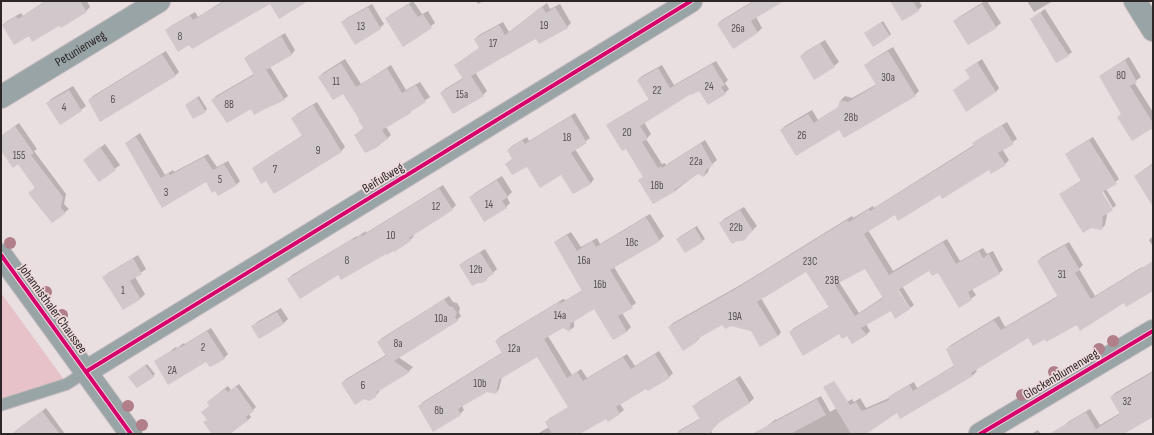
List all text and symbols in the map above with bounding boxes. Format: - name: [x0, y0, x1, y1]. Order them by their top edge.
- house number: 19: [540, 19, 548, 32]
- house number: 13: [357, 20, 366, 33]
- house number: 26a: [731, 22, 745, 35]
- street label: Petunienweg: [52, 27, 109, 70]
- house number: 8: [178, 30, 183, 43]
- house number: 17: [489, 37, 498, 50]
- house number: 80: [1116, 69, 1126, 82]
- house number: 30a: [881, 71, 895, 84]
- house number: 11: [332, 75, 340, 88]
- house number: 24: [704, 80, 714, 93]
- house number: 22: [652, 84, 662, 97]
- house number: 15a: [456, 88, 468, 101]
- house number: 6: [111, 93, 116, 106]
- house number: 8B: [224, 98, 234, 111]
- house number: 4: [62, 101, 67, 114]
- house number: 28b: [844, 111, 858, 124]
- house number: 20: [622, 126, 632, 139]
- house number: 26: [797, 129, 807, 142]
- house number: 18: [563, 131, 572, 144]
- house number: 9: [316, 144, 321, 157]
- house number: 155: [13, 149, 25, 162]
- house number: 22a: [689, 155, 703, 168]
- street label: Beifußweg: [359, 159, 407, 197]
- house number: 7: [273, 163, 278, 176]
- house number: 5: [218, 173, 222, 186]
- house number: 18b: [650, 179, 664, 192]
- house number: 3: [164, 186, 169, 199]
- house number: 14: [485, 198, 494, 211]
- house number: 12: [432, 200, 441, 213]
- house number: 22b: [729, 221, 743, 234]
- house number: 10: [387, 229, 395, 242]
- house number: 18c: [625, 236, 639, 249]
- house number: 8: [345, 254, 350, 267]
- house number: 16a: [578, 254, 590, 267]
- house number: 23C: [803, 255, 817, 268]
- street label: Johannisthaler Chaussee: [15, 260, 91, 357]
- house number: 12b: [469, 263, 483, 276]
- house number: 31: [1058, 268, 1066, 281]
- house number: 23B: [825, 274, 839, 287]
- house number: 16b: [593, 278, 607, 291]
- house number: 1: [121, 284, 125, 297]
- house number: 14a: [554, 309, 566, 322]
- house number: 19A: [728, 310, 742, 323]
- house number: 10a: [435, 312, 448, 325]
- house number: 8a: [393, 337, 403, 350]
- house number: 2: [201, 341, 206, 354]
- house number: 12a: [508, 342, 520, 355]
- street label: Glockenblumenweg: [1020, 345, 1102, 403]
- house number: 2A: [167, 364, 177, 377]
- house number: 10b: [473, 377, 487, 390]
- house number: 6: [361, 379, 366, 392]
- house number: 32: [1122, 395, 1132, 408]
- house number: 8b: [434, 404, 444, 417]

